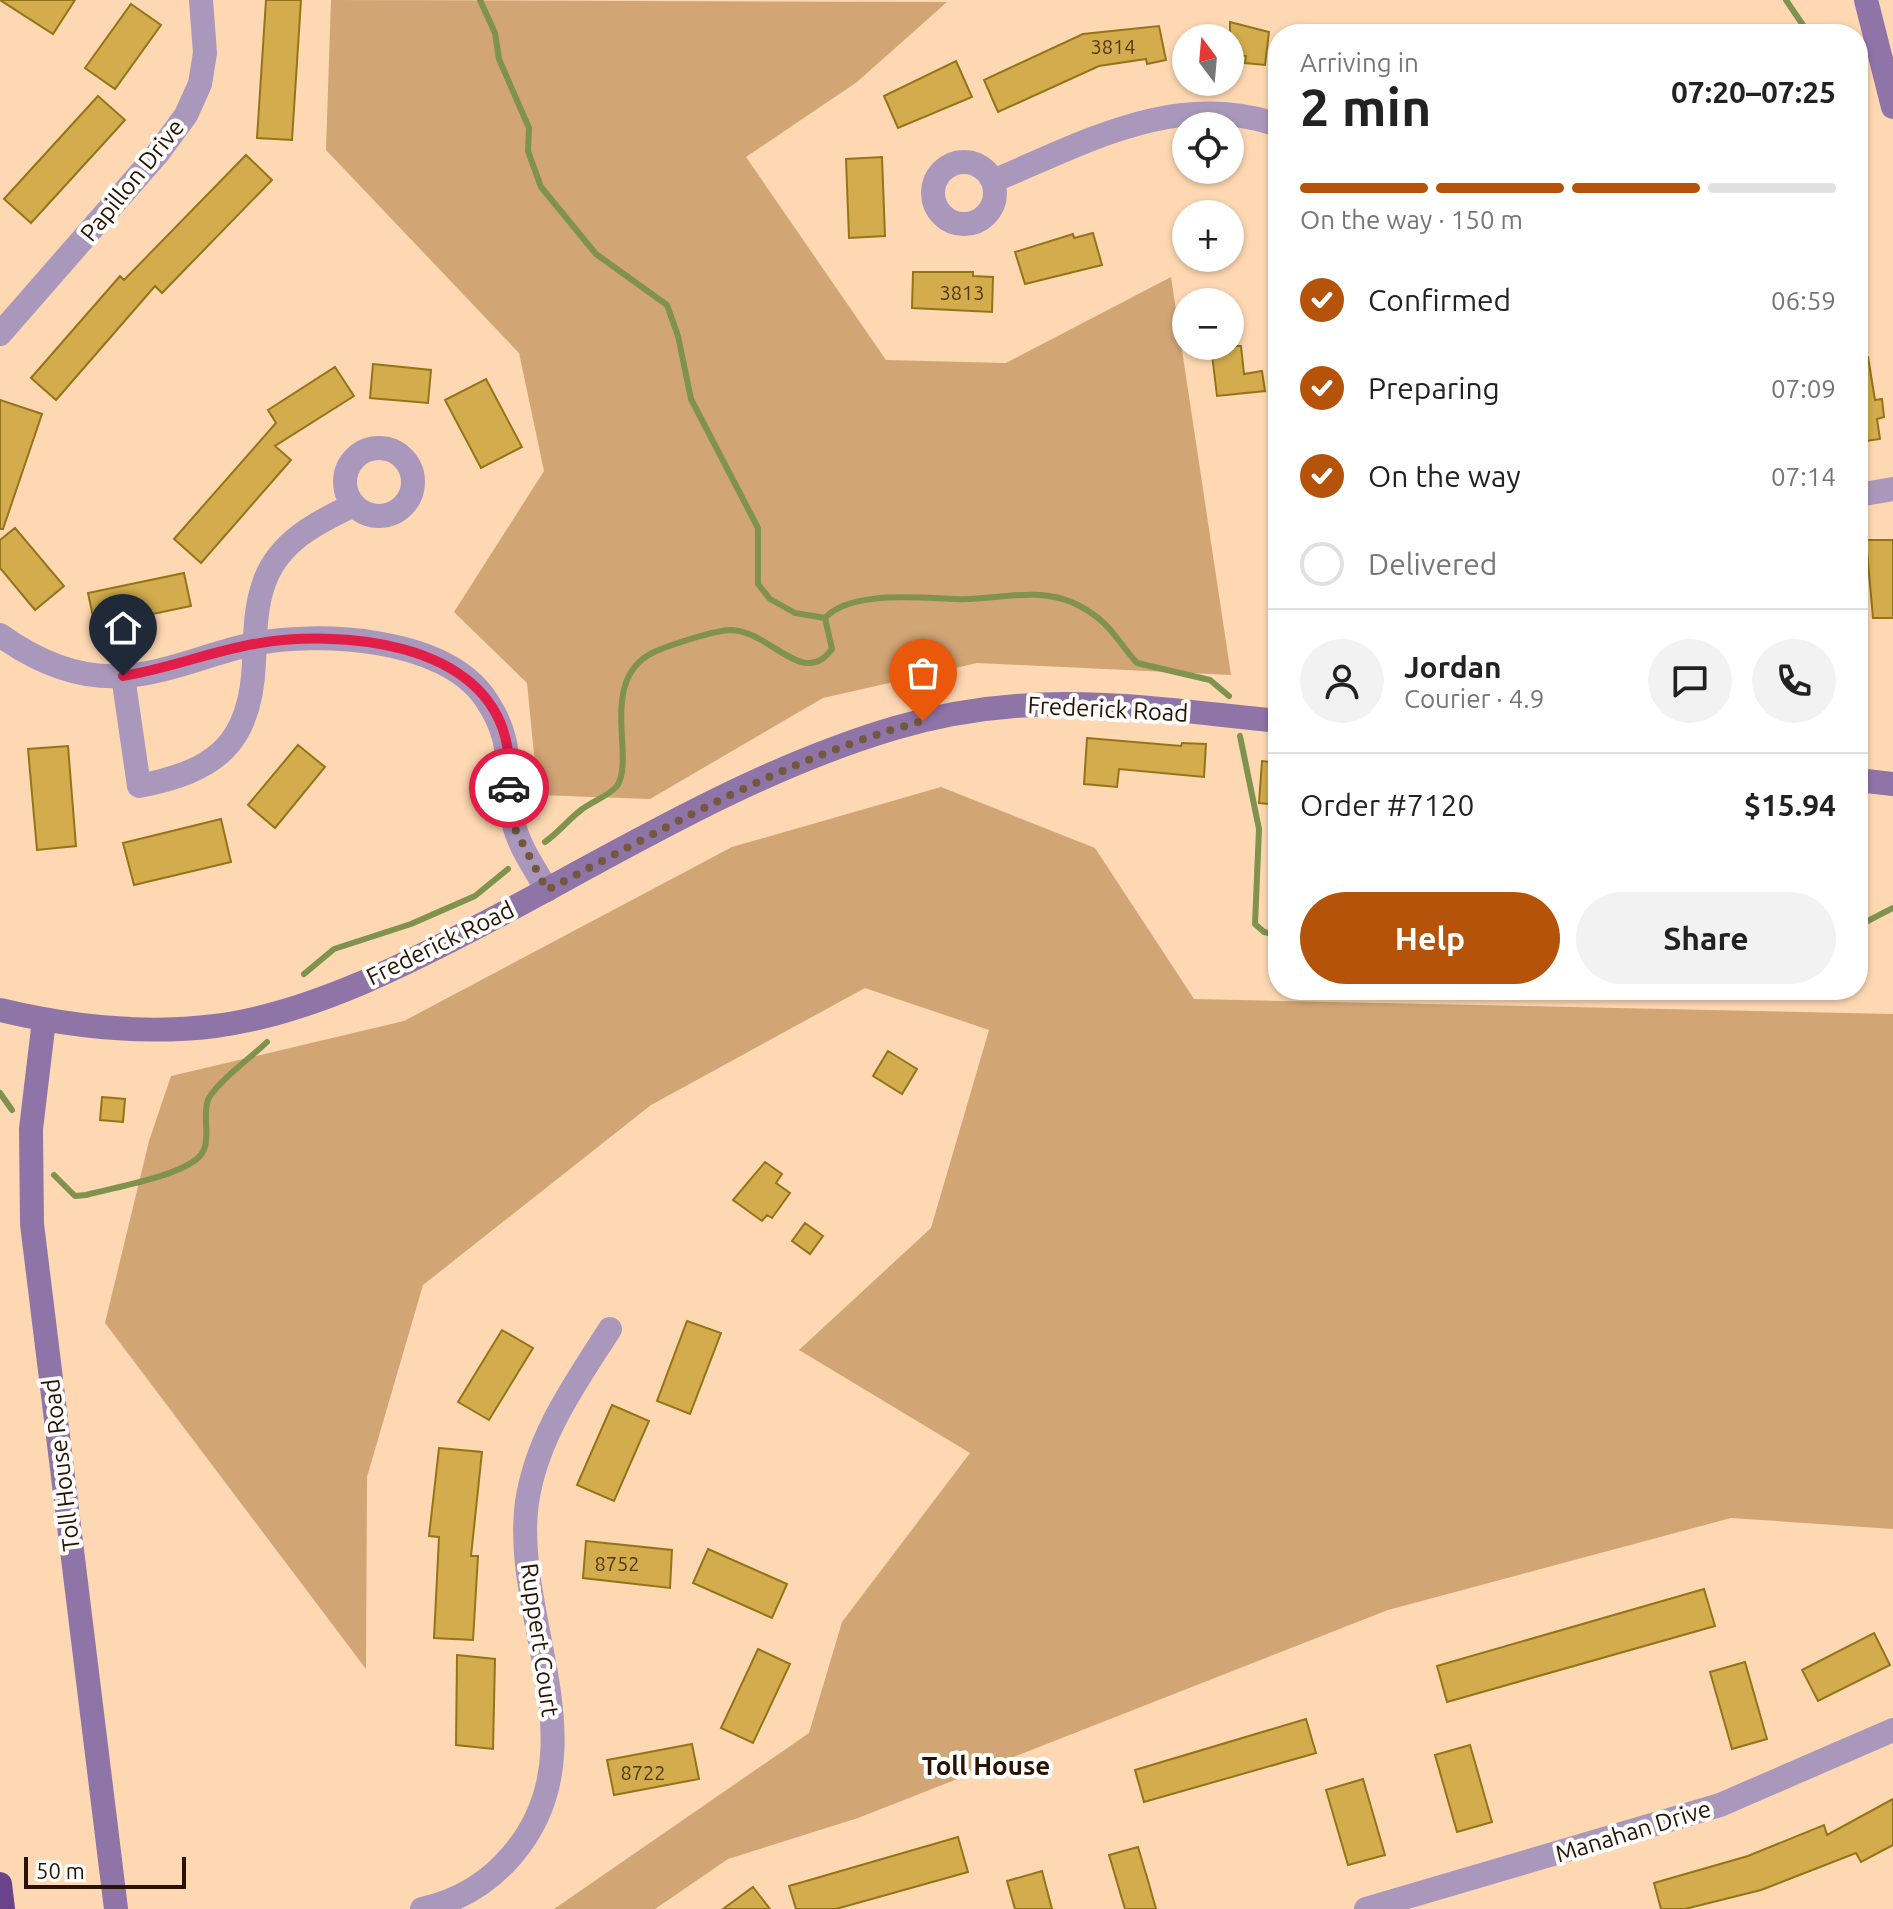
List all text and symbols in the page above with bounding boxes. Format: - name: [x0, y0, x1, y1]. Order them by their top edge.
- north arrow: [1172, 24, 1244, 96]
- map controls: [1172, 24, 1244, 360]
- house number: 3814: [1090, 35, 1136, 58]
- text: Arriving in: [1300, 48, 1419, 77]
- text: 07:20–07:25: [1671, 75, 1836, 109]
- text: 2 min: [1300, 78, 1431, 136]
- button: locate: [1172, 112, 1244, 184]
- street label: Papillon Drive: [75, 114, 189, 246]
- button: +: [1172, 200, 1244, 272]
- text: On the way · 150 m: [1300, 205, 1523, 234]
- icon: check: [1300, 278, 1344, 322]
- house number: 3813: [939, 281, 985, 304]
- text: Confirmed: [1368, 283, 1511, 317]
- text: 06:59: [1771, 286, 1836, 315]
- button: −: [1172, 288, 1244, 360]
- icon: check: [1300, 366, 1344, 410]
- text: Preparing: [1368, 371, 1500, 405]
- text: 07:09: [1771, 374, 1836, 403]
- icon: check: [1300, 454, 1344, 498]
- text: On the way: [1368, 459, 1521, 493]
- text: 07:14: [1771, 462, 1836, 491]
- text: Delivered: [1368, 547, 1497, 581]
- pin: [89, 594, 157, 676]
- icon: home: [101, 606, 145, 650]
- pin: [889, 639, 957, 721]
- button: person: [1300, 639, 1384, 723]
- button: chat: [1648, 639, 1732, 723]
- button: phone: [1752, 639, 1836, 723]
- text: Jordan: [1404, 650, 1502, 684]
- icon: bag: [901, 651, 945, 695]
- text: Courier · 4.9: [1404, 684, 1544, 713]
- street label: Frederick Road: [1027, 691, 1189, 727]
- courier: [469, 748, 549, 828]
- icon: car: [487, 766, 531, 810]
- text: Order #7120: [1300, 788, 1474, 822]
- text: $15.94: [1744, 788, 1836, 822]
- button: Help: [1300, 892, 1560, 984]
- button: Share: [1576, 892, 1836, 984]
- street label: Frederick Road: [362, 896, 518, 990]
- street label: Toll House Road: [37, 1377, 85, 1553]
- house number: 8752: [594, 1552, 640, 1575]
- street label: Ruppert Court: [516, 1561, 564, 1719]
- district label: Toll House: [922, 1751, 1050, 1780]
- house number: 8722: [620, 1761, 666, 1784]
- street label: Manahan Drive: [1552, 1795, 1714, 1867]
- scale bar: [24, 1853, 186, 1889]
- text: 50 m: [36, 1858, 85, 1883]

